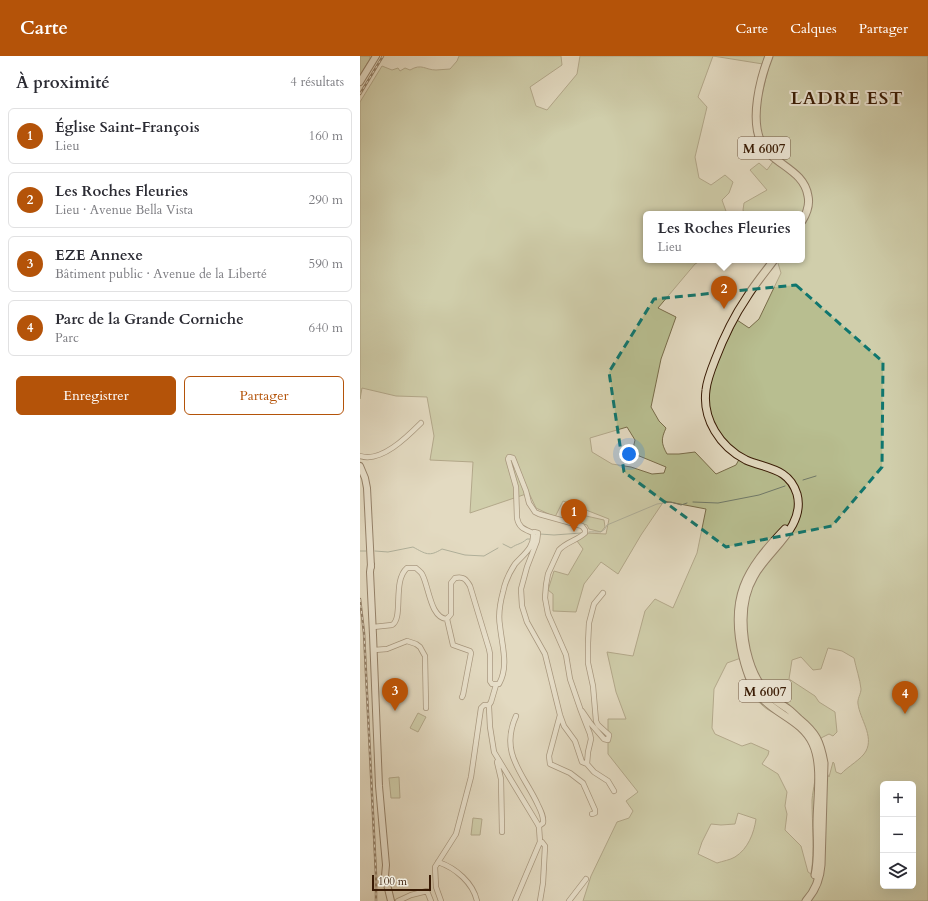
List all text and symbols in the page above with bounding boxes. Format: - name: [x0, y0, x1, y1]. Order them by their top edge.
- text: Carte: [20, 15, 68, 41]
- text: Carte: [736, 19, 768, 38]
- text: Calques: [790, 19, 837, 38]
- text: Partager: [859, 19, 908, 38]
- text: À proximité: [16, 71, 110, 94]
- text: 4 résultats: [290, 73, 344, 91]
- district label: LADRE EST: [790, 86, 904, 111]
- text: Église Saint-François: [55, 117, 199, 137]
- text: 1: [27, 127, 33, 145]
- text: 160 m: [309, 127, 343, 145]
- text: Lieu: [55, 137, 80, 155]
- road number: M 6007: [738, 137, 790, 159]
- text: Les Roches Fleuries: [55, 181, 188, 201]
- text: 2: [27, 191, 33, 209]
- text: 290 m: [309, 191, 343, 209]
- text: Lieu · Avenue Bella Vista: [55, 201, 193, 219]
- popup: [643, 211, 805, 263]
- text: Les Roches Fleuries: [657, 218, 791, 238]
- text: Lieu: [657, 238, 682, 256]
- text: EZE Annexe: [55, 245, 143, 265]
- text: 3: [27, 255, 33, 273]
- text: 590 m: [309, 255, 343, 273]
- text: Bâtiment public · Avenue de la Liberté: [55, 265, 267, 283]
- pin: 2: [711, 276, 737, 309]
- text: Parc de la Grande Corniche: [55, 309, 244, 329]
- text: 4: [27, 319, 33, 337]
- text: 640 m: [309, 319, 343, 337]
- text: Parc: [55, 329, 79, 347]
- button: Enregistrer: [16, 376, 176, 415]
- button: Partager: [184, 376, 344, 415]
- your location: [619, 444, 639, 464]
- pin: 1: [561, 499, 587, 532]
- pin: 3: [382, 678, 408, 711]
- road number: M 6007: [739, 680, 791, 702]
- pin: 4: [892, 681, 918, 714]
- map controls: [880, 781, 916, 889]
- button: +: [880, 781, 916, 817]
- button: −: [880, 817, 916, 853]
- button: layers: [880, 853, 916, 889]
- scale bar: [372, 873, 431, 892]
- text: 100 m: [378, 874, 407, 889]

